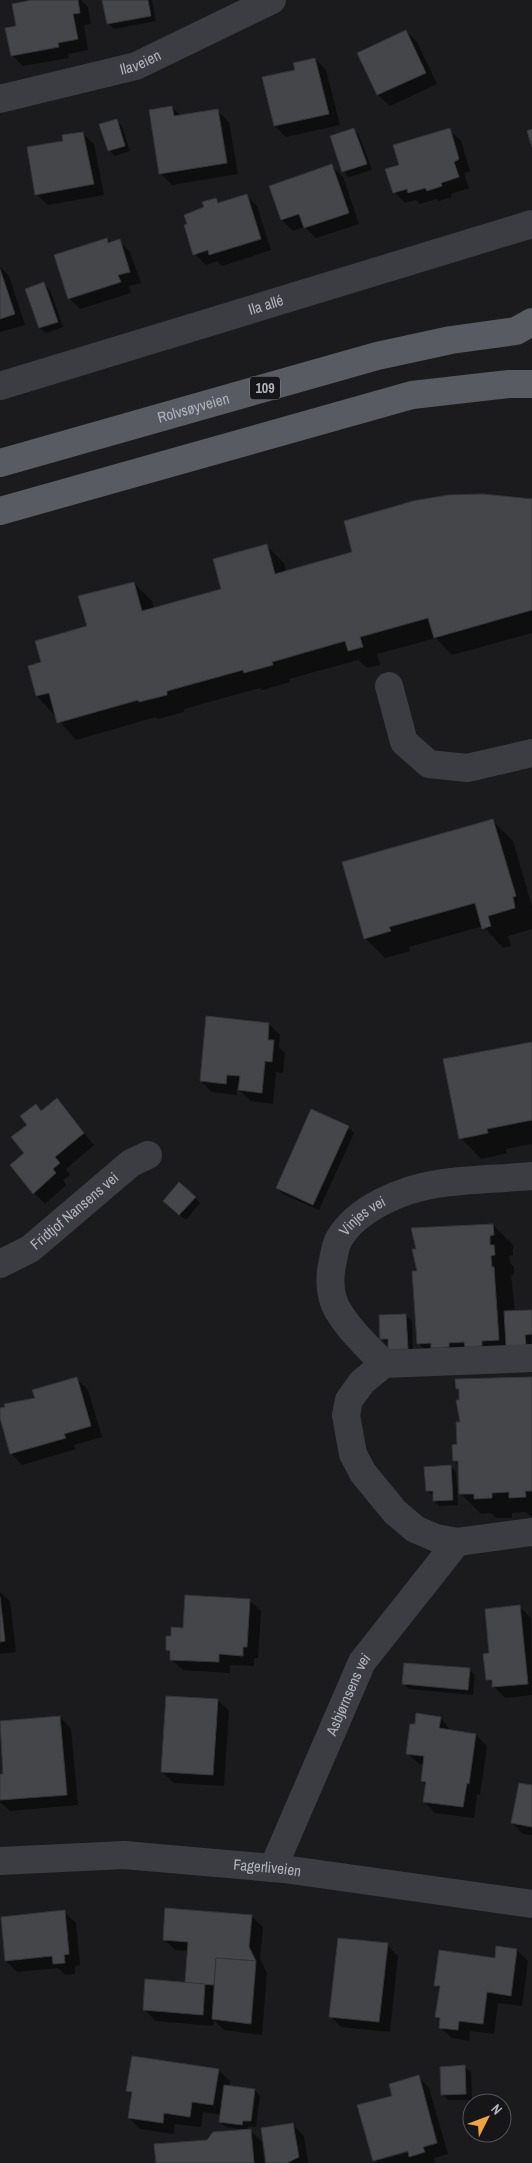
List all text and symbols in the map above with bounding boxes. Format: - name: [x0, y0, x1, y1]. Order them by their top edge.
- street label: Ilaveien: [117, 44, 164, 80]
- street label: Ila allé: [246, 289, 286, 320]
- road number: 109: [250, 376, 280, 399]
- street label: Rolvsøyveien: [155, 387, 232, 428]
- street label: Fridtjof Nansens vei: [25, 1167, 123, 1254]
- street label: Vinjes vei: [334, 1191, 389, 1240]
- street label: Asbjørnsens vei: [320, 1649, 375, 1740]
- street label: Fagerliveien: [233, 1854, 303, 1881]
- north arrow: [462, 2093, 512, 2143]
- text: N: [487, 2100, 506, 2118]

